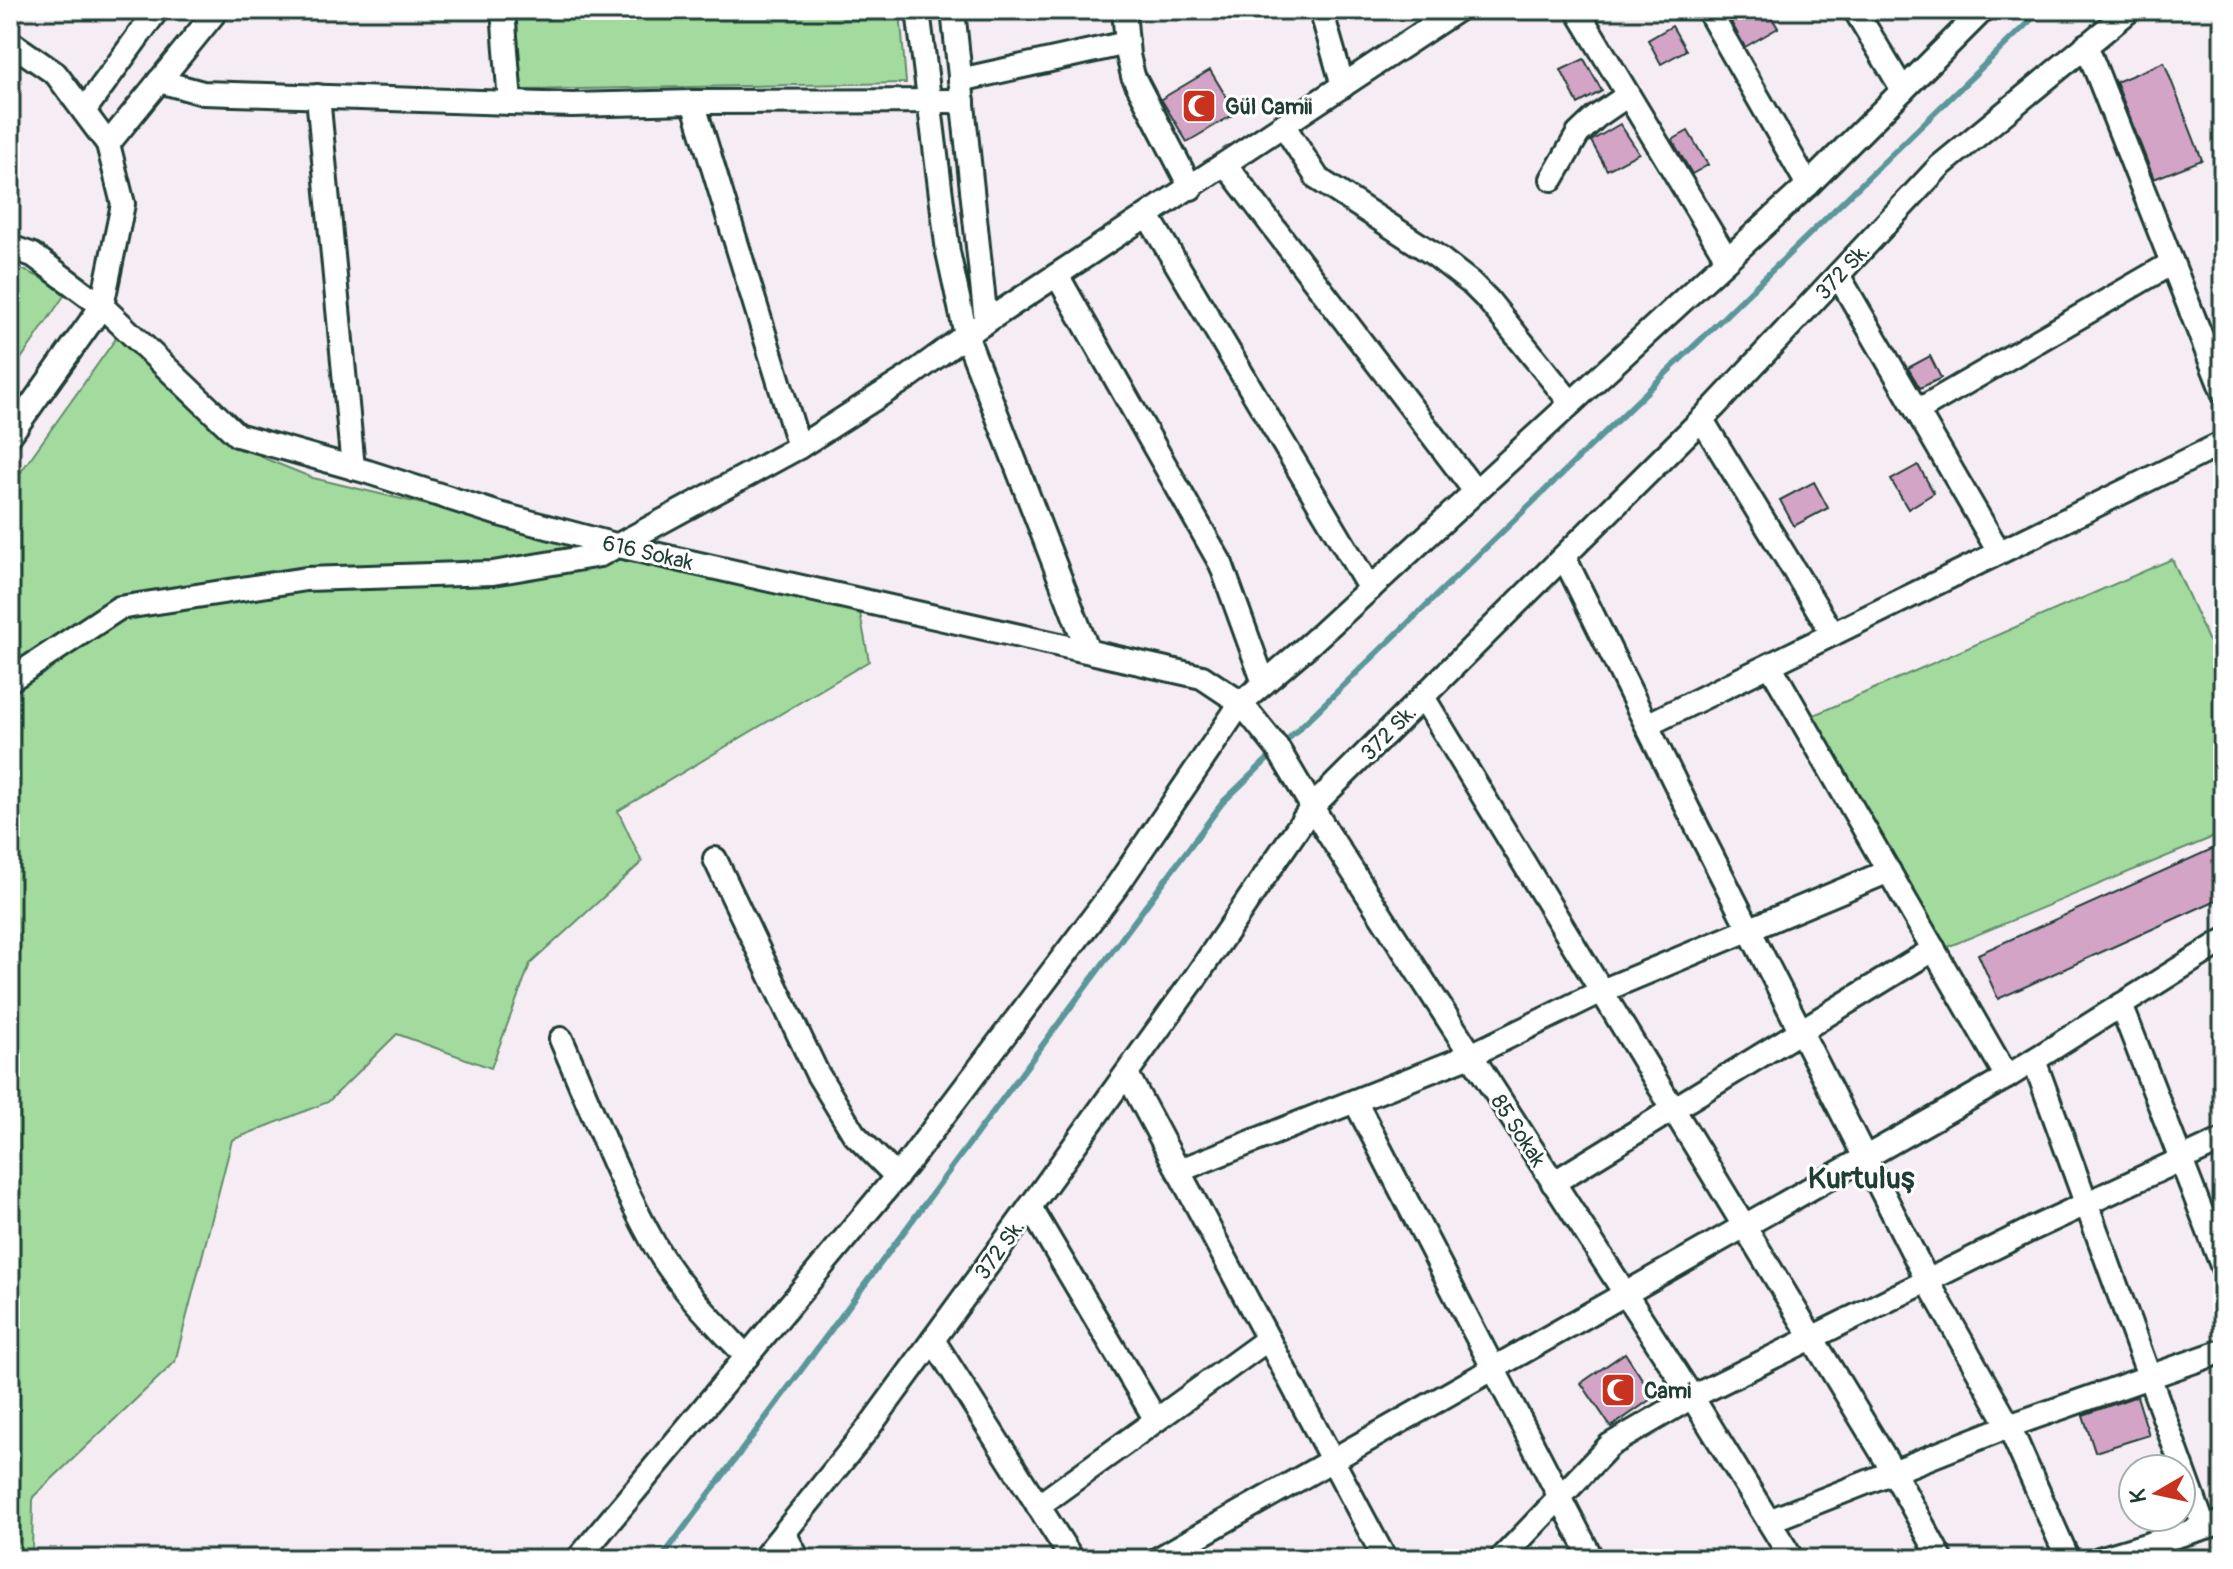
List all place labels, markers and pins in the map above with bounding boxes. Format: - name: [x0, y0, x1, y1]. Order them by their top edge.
- mosque icon: Gül Camii: [1180, 87, 1218, 125]
- place label: Gül Camii: [1225, 93, 1312, 121]
- mosque icon: Cami: [1599, 1371, 1637, 1409]
- place label: Cami: [1644, 1377, 1691, 1405]

